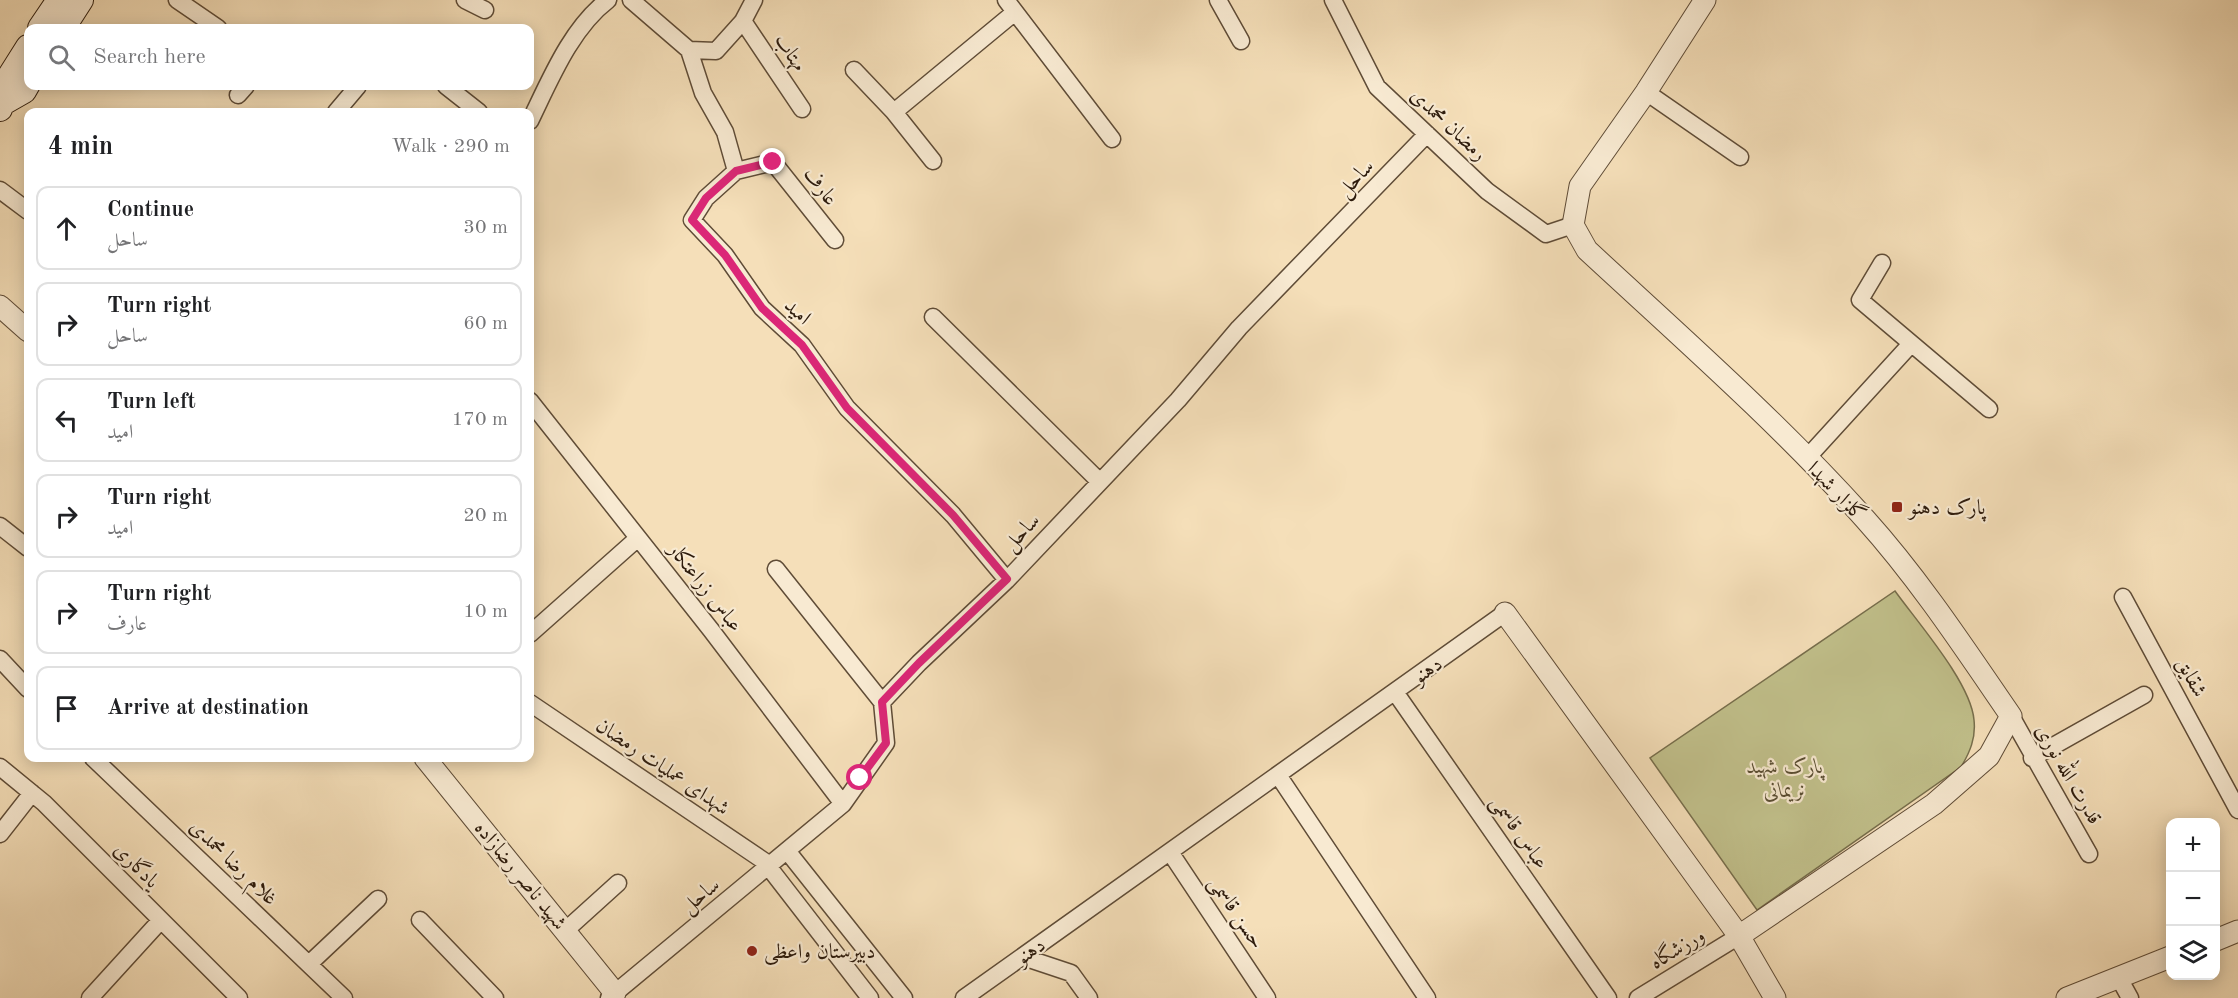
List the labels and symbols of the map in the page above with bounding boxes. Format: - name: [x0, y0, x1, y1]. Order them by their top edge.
- street label: مهتاب: [768, 30, 810, 77]
- street label: رمضان محمدی: [1406, 85, 1490, 165]
- route end: [759, 148, 785, 174]
- street label: ساحل: [1334, 156, 1381, 204]
- street label: عارف: [799, 164, 841, 210]
- street label: امید: [780, 295, 814, 329]
- street label: گلزار شهدا: [1801, 455, 1872, 527]
- place label: پارک دهنو: [1907, 497, 1987, 522]
- marker: پارک دهنو: [1890, 500, 1904, 514]
- street label: ساحل: [1000, 510, 1047, 558]
- street label: عباس زراعتکار: [662, 537, 747, 637]
- street label: دهنو: [1407, 654, 1447, 691]
- street label: شقایق: [2171, 654, 2210, 701]
- street label: شهدای عملیات رمضان: [590, 715, 733, 821]
- street label: قدرت الله نوری: [2030, 717, 2112, 829]
- park label: پارک شهید نریمانی: [1746, 756, 1826, 803]
- route start: [846, 764, 872, 790]
- street label: عباس قاسمی: [1484, 792, 1552, 875]
- street label: غلام رضا محمدی: [181, 816, 281, 914]
- street label: شهید ناصر رضازاده: [468, 818, 570, 936]
- street label: یادگاری: [108, 836, 166, 894]
- street label: حسن قاسمی: [1202, 873, 1268, 954]
- street label: ساحل: [678, 874, 726, 920]
- street label: ورزشگاه: [1645, 921, 1709, 974]
- street label: دهنو: [1010, 935, 1050, 972]
- place label: دبیرستان واعظی: [764, 942, 876, 965]
- marker: دبیرستان واعظی: [745, 944, 759, 958]

